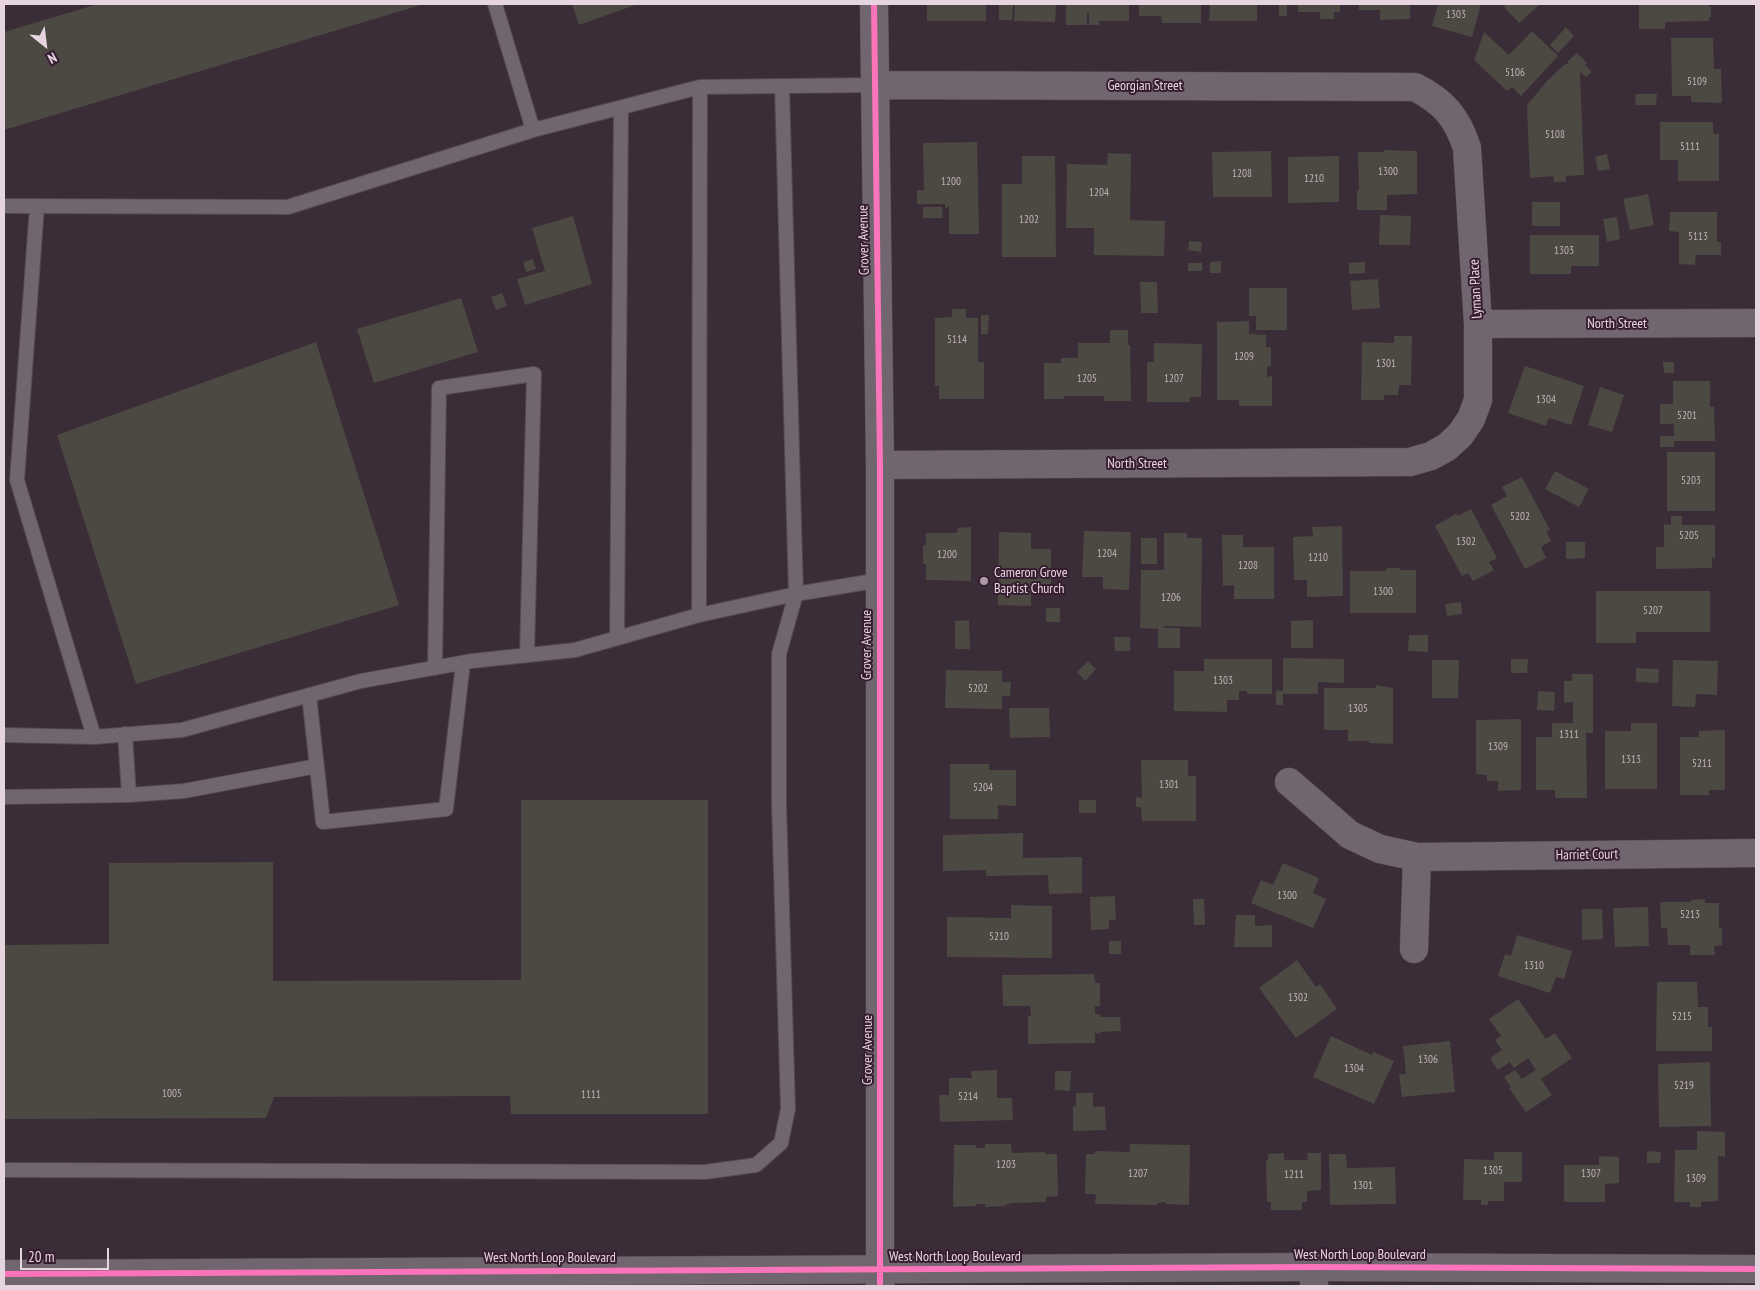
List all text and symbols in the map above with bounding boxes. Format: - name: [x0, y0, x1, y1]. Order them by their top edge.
- house number: 1303: [1446, 8, 1466, 22]
- north arrow: [20, 20, 70, 70]
- text: N: [45, 48, 60, 68]
- house number: 5106: [1505, 66, 1525, 80]
- house number: 5109: [1687, 75, 1707, 89]
- street label: Georgian Street: [1107, 78, 1183, 94]
- house number: 5108: [1545, 128, 1565, 142]
- house number: 5111: [1680, 140, 1700, 154]
- house number: 1300: [1378, 165, 1398, 179]
- house number: 1208: [1232, 167, 1252, 181]
- house number: 1210: [1304, 172, 1324, 186]
- house number: 1200: [941, 175, 961, 189]
- house number: 1204: [1089, 186, 1109, 200]
- street label: Grover Avenue: [855, 205, 873, 275]
- house number: 1202: [1019, 213, 1039, 227]
- house number: 5113: [1688, 230, 1708, 244]
- house number: 1303: [1554, 244, 1574, 258]
- street label: Lyman Place: [1466, 259, 1486, 319]
- street label: North Street: [1587, 316, 1647, 332]
- house number: 5114: [947, 333, 967, 347]
- house number: 1209: [1234, 350, 1254, 364]
- house number: 1301: [1376, 357, 1396, 371]
- house number: 1205: [1077, 372, 1097, 386]
- house number: 1207: [1164, 372, 1184, 386]
- house number: 1304: [1536, 393, 1556, 407]
- house number: 5201: [1677, 409, 1697, 423]
- street label: North Street: [1107, 456, 1167, 472]
- house number: 5203: [1681, 474, 1701, 488]
- house number: 5202: [1510, 510, 1530, 524]
- house number: 5205: [1679, 529, 1699, 543]
- house number: 1302: [1456, 535, 1476, 549]
- house number: 1204: [1097, 547, 1117, 561]
- house number: 1200: [937, 548, 957, 562]
- house number: 1210: [1308, 551, 1328, 565]
- house number: 1208: [1238, 559, 1258, 573]
- place label: Cameron Grove Baptist Church: [994, 565, 1068, 598]
- marker: Cameron Grove Baptist Church: [978, 575, 990, 587]
- house number: 1300: [1373, 585, 1393, 599]
- house number: 1206: [1161, 591, 1181, 605]
- house number: 5207: [1643, 604, 1663, 618]
- street label: Grover Avenue: [859, 610, 875, 680]
- house number: 1303: [1213, 674, 1233, 688]
- house number: 5202: [968, 682, 988, 696]
- house number: 1305: [1348, 702, 1368, 716]
- house number: 1311: [1559, 728, 1579, 742]
- house number: 1309: [1488, 740, 1508, 754]
- house number: 1313: [1621, 753, 1641, 767]
- house number: 5211: [1692, 757, 1712, 771]
- house number: 1301: [1159, 778, 1179, 792]
- house number: 5204: [973, 781, 993, 795]
- street label: Harriet Court: [1556, 846, 1618, 864]
- house number: 1300: [1277, 889, 1297, 903]
- house number: 5213: [1680, 908, 1700, 922]
- house number: 5210: [989, 930, 1009, 944]
- house number: 1310: [1524, 959, 1544, 973]
- house number: 1302: [1288, 991, 1308, 1005]
- house number: 5215: [1672, 1010, 1692, 1024]
- street label: Grover Avenue: [860, 1015, 876, 1085]
- house number: 1306: [1418, 1053, 1438, 1067]
- house number: 1304: [1344, 1062, 1364, 1076]
- house number: 5219: [1674, 1079, 1694, 1093]
- house number: 1005: [162, 1087, 182, 1101]
- house number: 1111: [581, 1088, 601, 1102]
- house number: 5214: [958, 1090, 978, 1104]
- house number: 1203: [996, 1158, 1016, 1172]
- house number: 1305: [1483, 1164, 1503, 1178]
- house number: 1207: [1128, 1167, 1148, 1181]
- house number: 1307: [1581, 1167, 1601, 1181]
- house number: 1211: [1284, 1168, 1304, 1182]
- house number: 1309: [1686, 1172, 1706, 1186]
- house number: 1301: [1353, 1179, 1373, 1193]
- scale bar: [22, 1238, 111, 1270]
- text: 20 m: [28, 1247, 54, 1266]
- street label: West North Loop Boulevard: [1294, 1247, 1426, 1263]
- street label: West North Loop Boulevard: [889, 1249, 1021, 1265]
- street label: West North Loop Boulevard: [484, 1250, 616, 1266]

